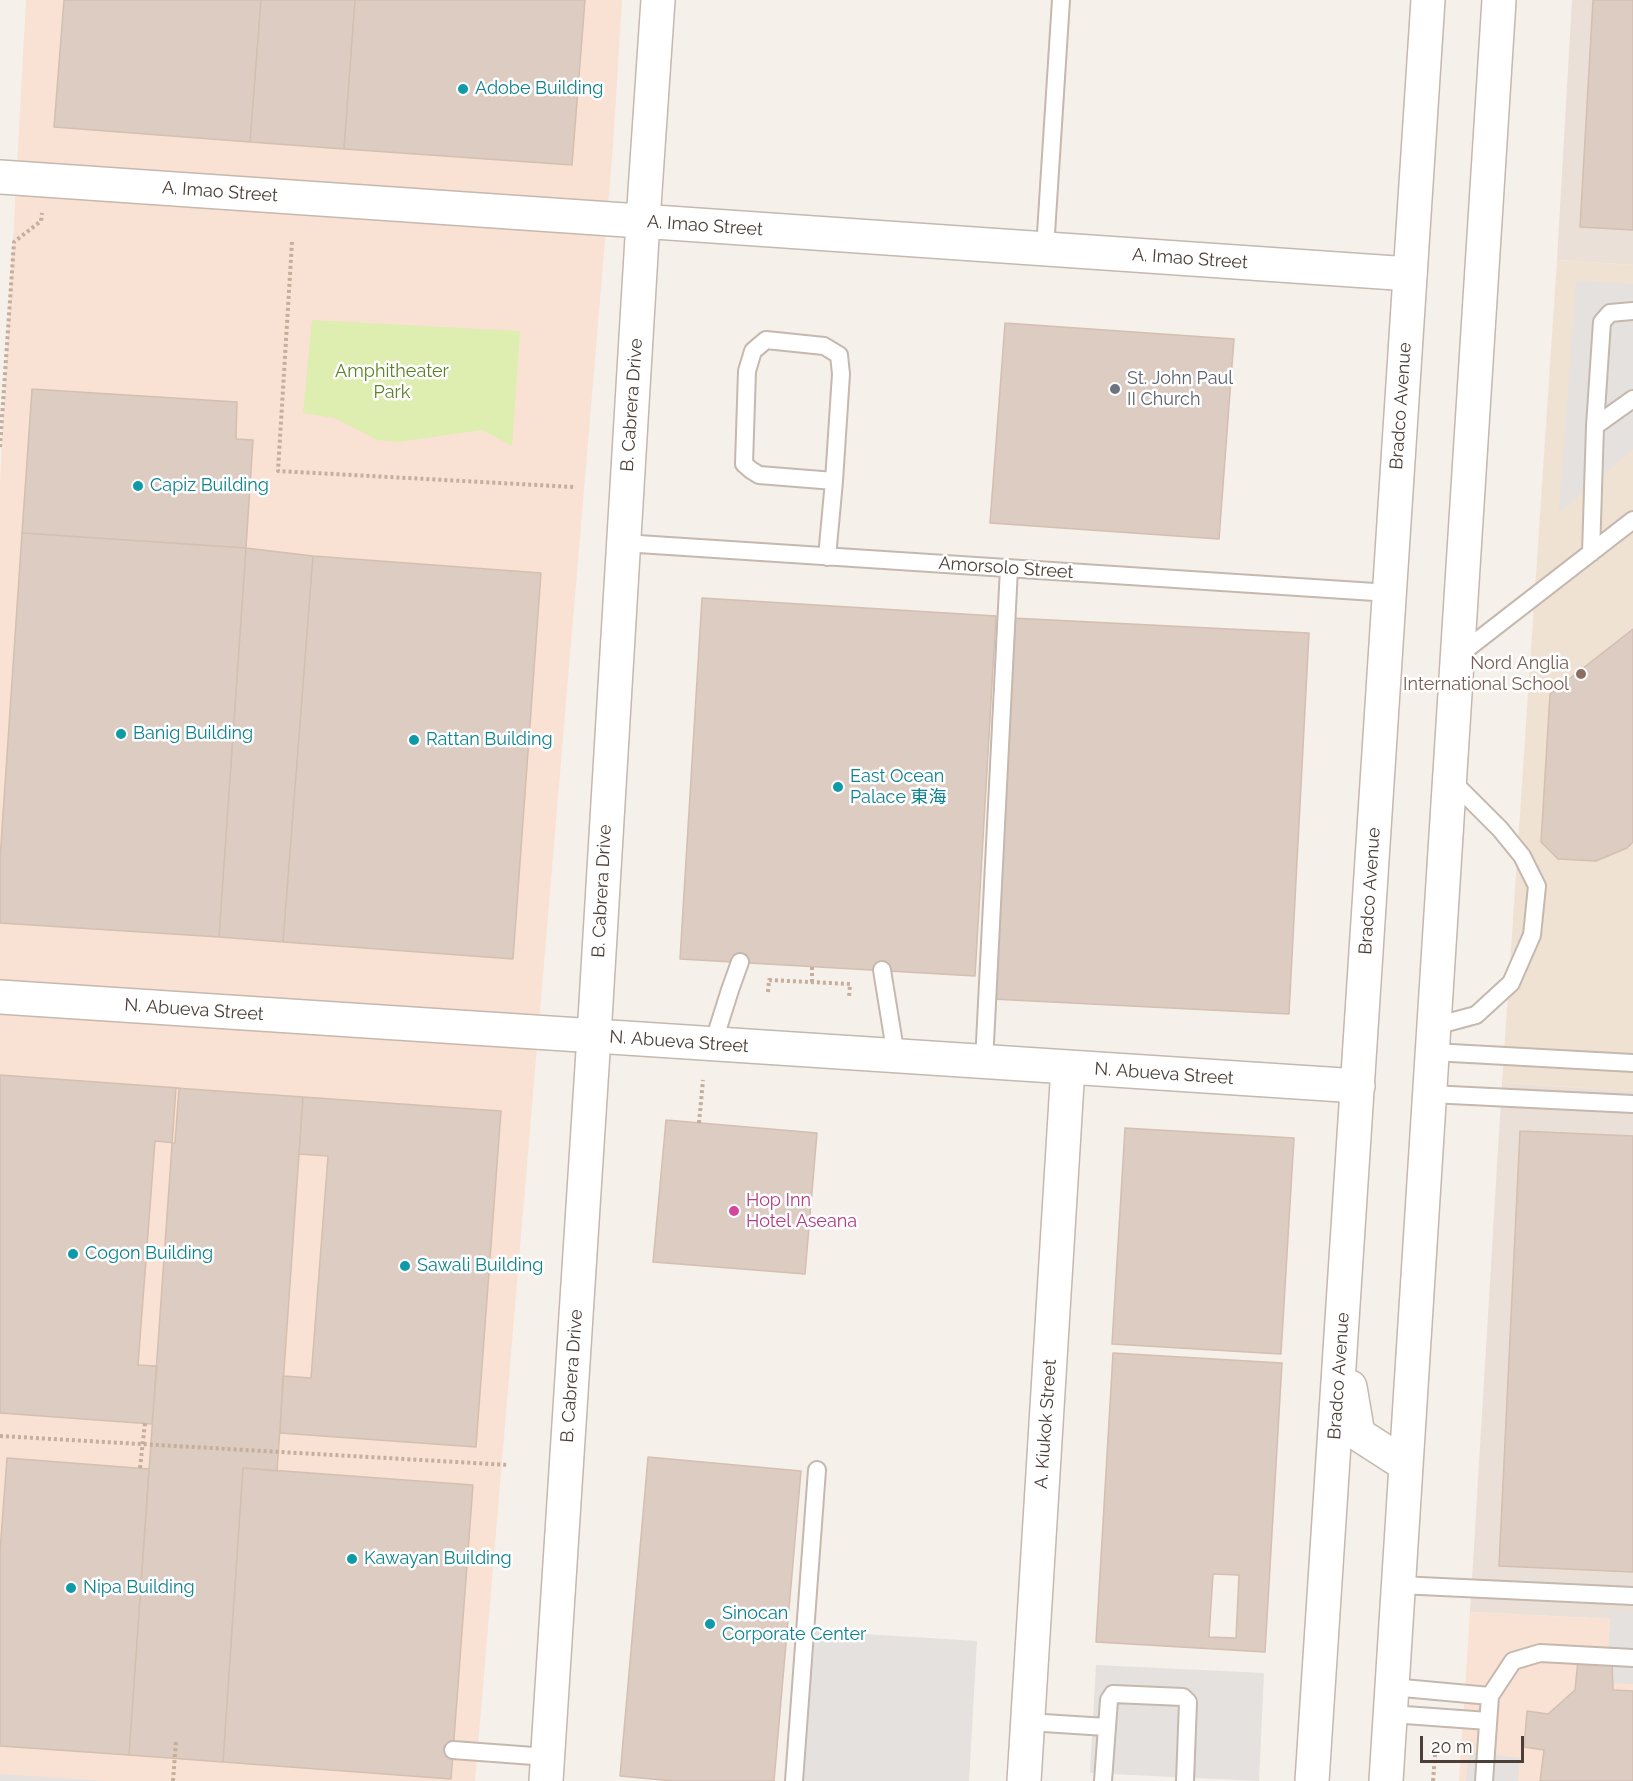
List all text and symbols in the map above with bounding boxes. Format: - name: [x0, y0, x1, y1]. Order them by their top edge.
- place label: Adobe Building: [475, 78, 603, 100]
- marker: Adobe Building: [456, 82, 470, 96]
- street label: A. Imao Street: [161, 177, 279, 207]
- street label: A. Imao Street: [646, 211, 764, 241]
- street label: A. Imao Street: [1131, 244, 1249, 274]
- street label: B. Cabrera Drive: [617, 338, 647, 472]
- street label: Bradco Avenue: [1386, 342, 1416, 470]
- park label: Amphitheater Park: [335, 361, 449, 404]
- place label: St. John Paul II Church: [1127, 368, 1233, 410]
- marker: St. John Paul II Church: [1108, 382, 1122, 396]
- place label: Capiz Building: [150, 475, 269, 497]
- marker: Capiz Building: [131, 479, 145, 493]
- street label: Amorsolo Street: [938, 553, 1074, 583]
- place label: Nord Anglia International School: [1403, 653, 1569, 696]
- marker: Nord Anglia International School: [1574, 667, 1588, 681]
- place label: Banig Building: [133, 723, 253, 745]
- marker: Banig Building: [114, 727, 128, 741]
- place label: Rattan Building: [426, 729, 553, 751]
- marker: Rattan Building: [407, 733, 421, 747]
- place label: East Ocean Palace 東海: [850, 766, 947, 808]
- marker: East Ocean Palace 東海: [831, 780, 845, 794]
- street label: B. Cabrera Drive: [588, 824, 616, 958]
- street label: Bradco Avenue: [1355, 827, 1385, 955]
- street label: N. Abueva Street: [124, 994, 264, 1026]
- street label: N. Abueva Street: [609, 1026, 749, 1058]
- street label: N. Abueva Street: [1094, 1058, 1234, 1090]
- place label: Hop Inn Hotel Aseana: [746, 1190, 857, 1232]
- marker: Hop Inn Hotel Aseana: [727, 1204, 741, 1218]
- place label: Cogon Building: [85, 1243, 213, 1265]
- marker: Cogon Building: [66, 1247, 80, 1261]
- place label: Sawali Building: [417, 1255, 543, 1277]
- marker: Sawali Building: [398, 1259, 412, 1273]
- street label: B. Cabrera Drive: [557, 1309, 587, 1443]
- street label: Bradco Avenue: [1324, 1312, 1354, 1440]
- street label: A. Kiukok Street: [1031, 1358, 1061, 1490]
- place label: Kawayan Building: [364, 1548, 512, 1570]
- marker: Kawayan Building: [345, 1552, 359, 1566]
- place label: Nipa Building: [83, 1577, 195, 1599]
- marker: Nipa Building: [64, 1581, 78, 1595]
- place label: Sinocan Corporate Center: [722, 1603, 866, 1646]
- marker: Sinocan Corporate Center: [703, 1617, 717, 1631]
- scale bar: [1423, 1724, 1526, 1762]
- text: 20 m: [1431, 1736, 1473, 1757]

